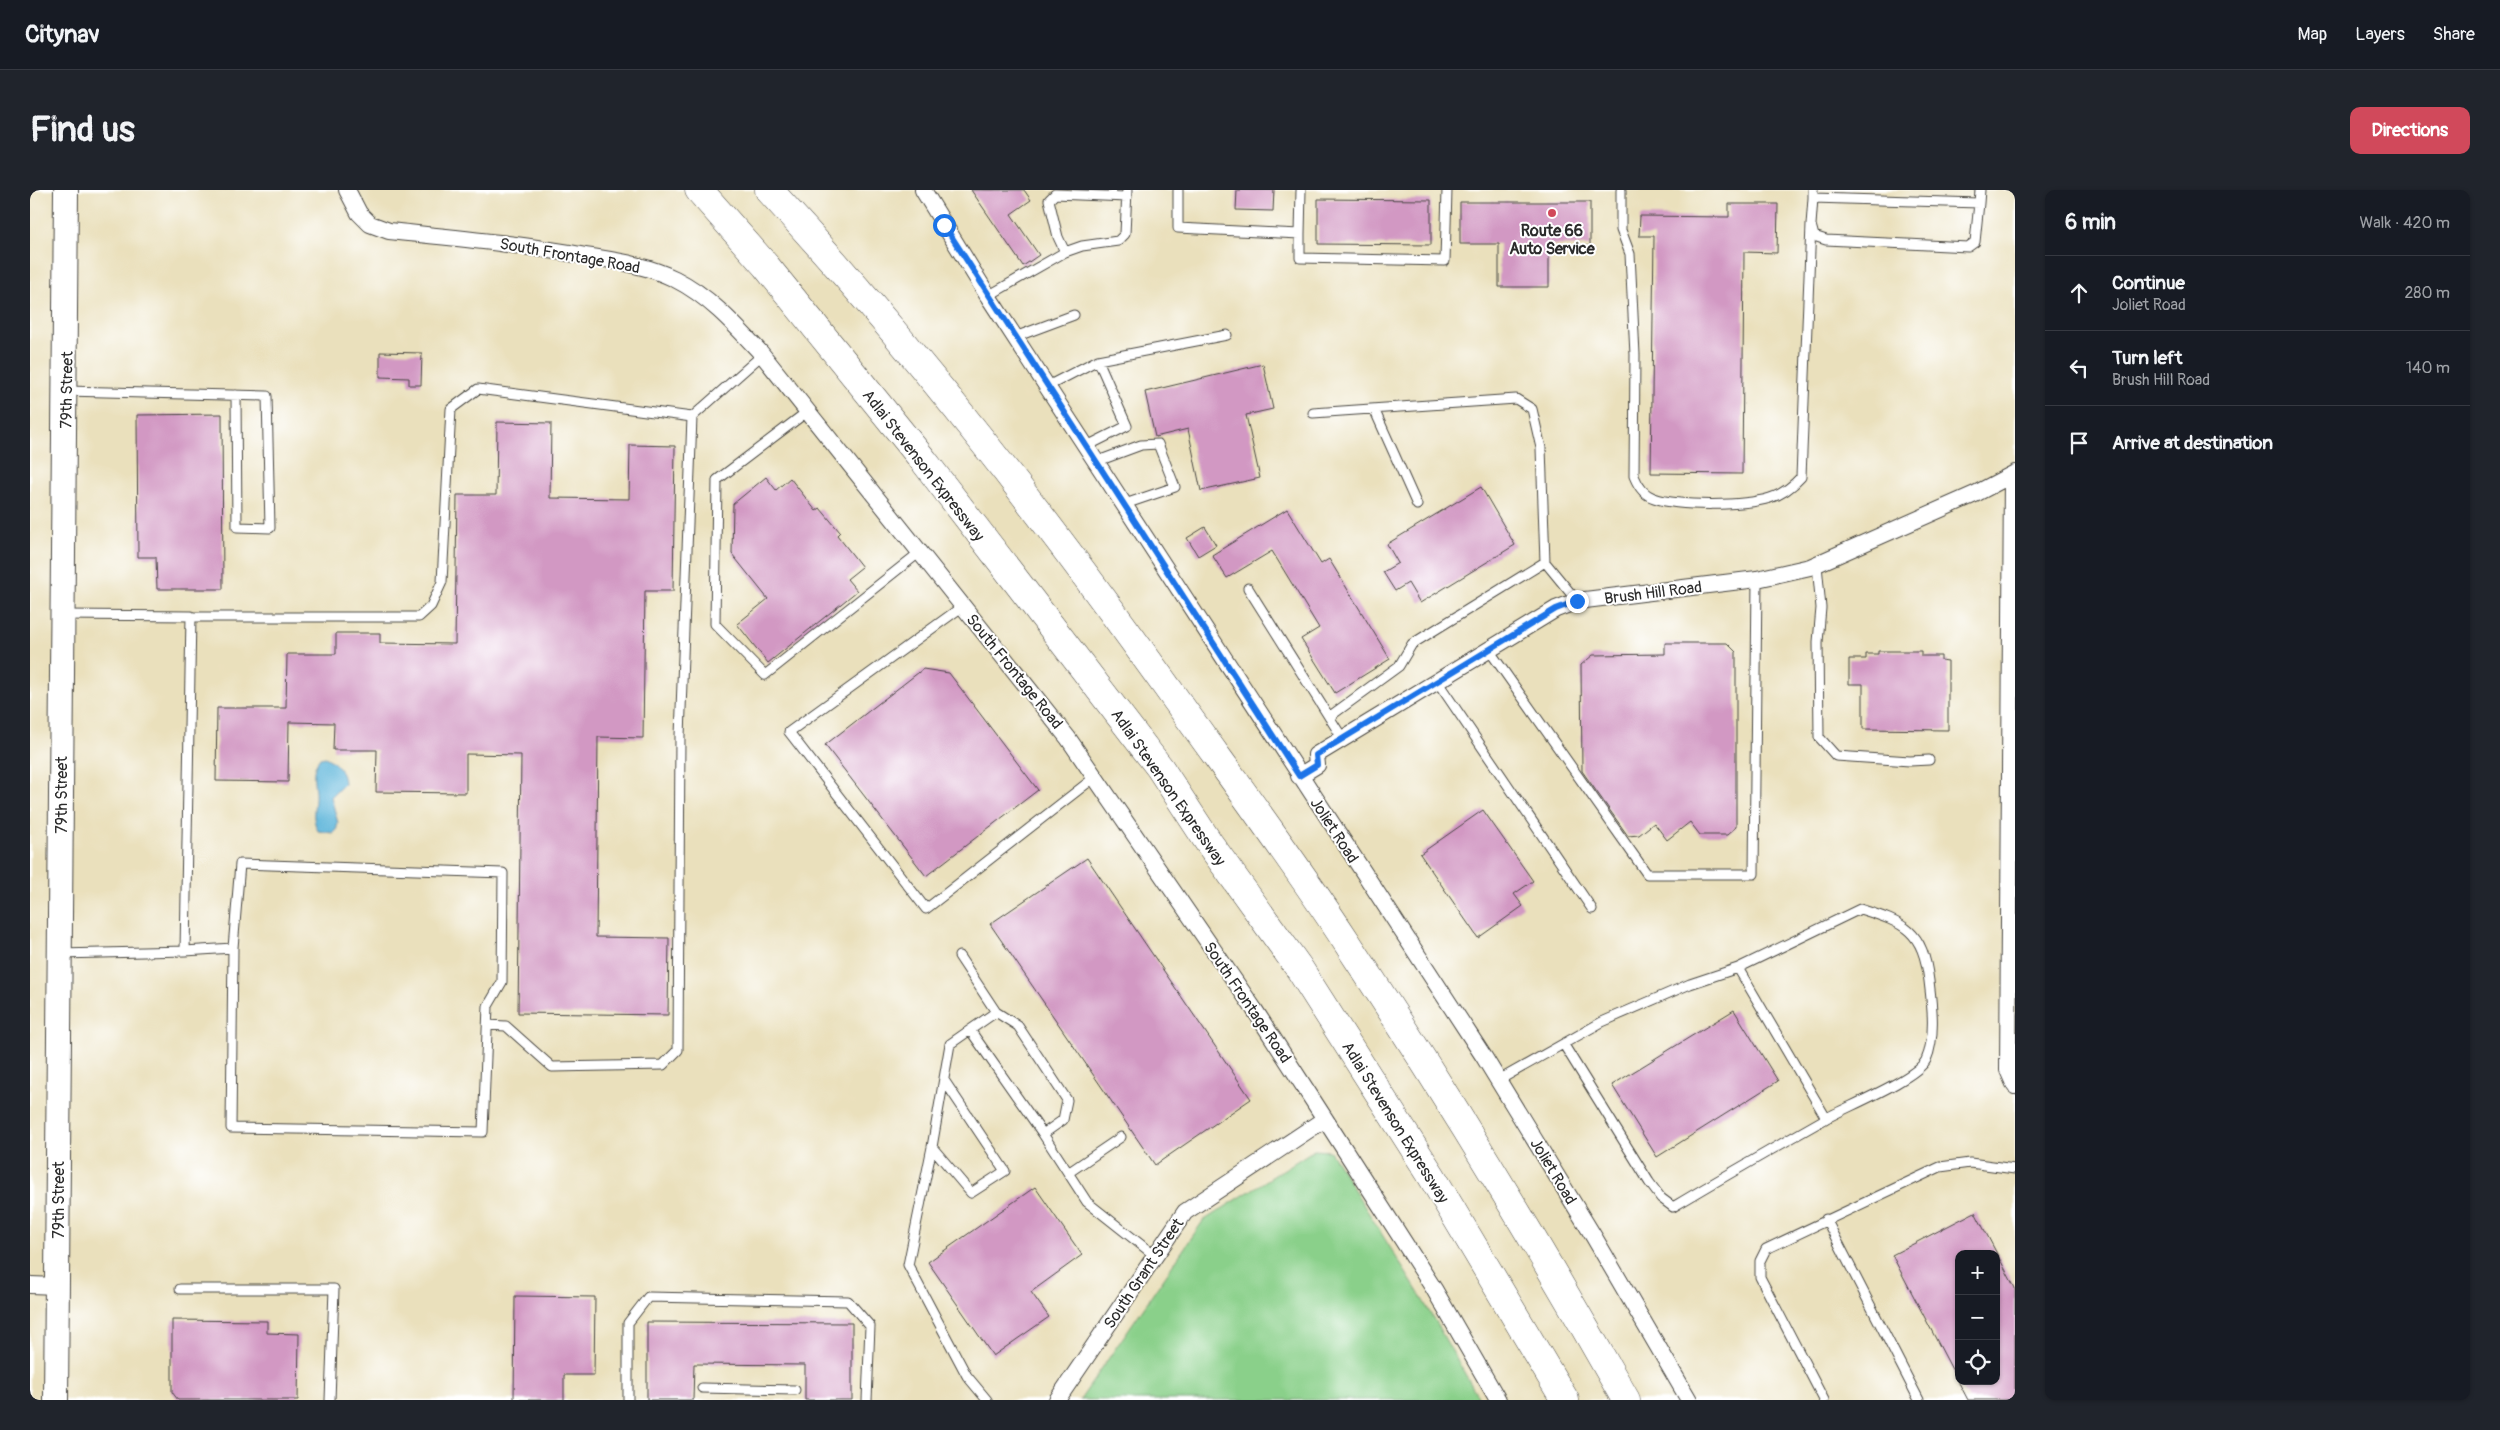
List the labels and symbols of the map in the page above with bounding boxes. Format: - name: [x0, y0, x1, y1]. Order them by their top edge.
- marker: Route 66 Auto Service: [1546, 207, 1558, 219]
- route start: [933, 214, 956, 237]
- place label: Route 66 Auto Service: [1509, 221, 1596, 259]
- street label: South Frontage Road: [498, 234, 642, 278]
- street label: 79th Street: [56, 351, 78, 429]
- street label: Adlai Stevenson Expressway: [858, 386, 989, 546]
- street label: Brush Hill Road: [1603, 577, 1703, 609]
- route end: [1566, 590, 1589, 613]
- street label: South Frontage Road: [962, 610, 1067, 733]
- street label: Adlai Stevenson Expressway: [1106, 705, 1230, 870]
- street label: 79th Street: [52, 756, 72, 834]
- street label: Joliet Road: [1306, 794, 1363, 867]
- street label: South Frontage Road: [1199, 938, 1295, 1067]
- street label: Adlai Stevenson Expressway: [1337, 1038, 1453, 1207]
- street label: Joliet Road: [1526, 1135, 1581, 1208]
- street label: 79th Street: [49, 1161, 69, 1239]
- street label: South Grant Street: [1100, 1214, 1188, 1333]

